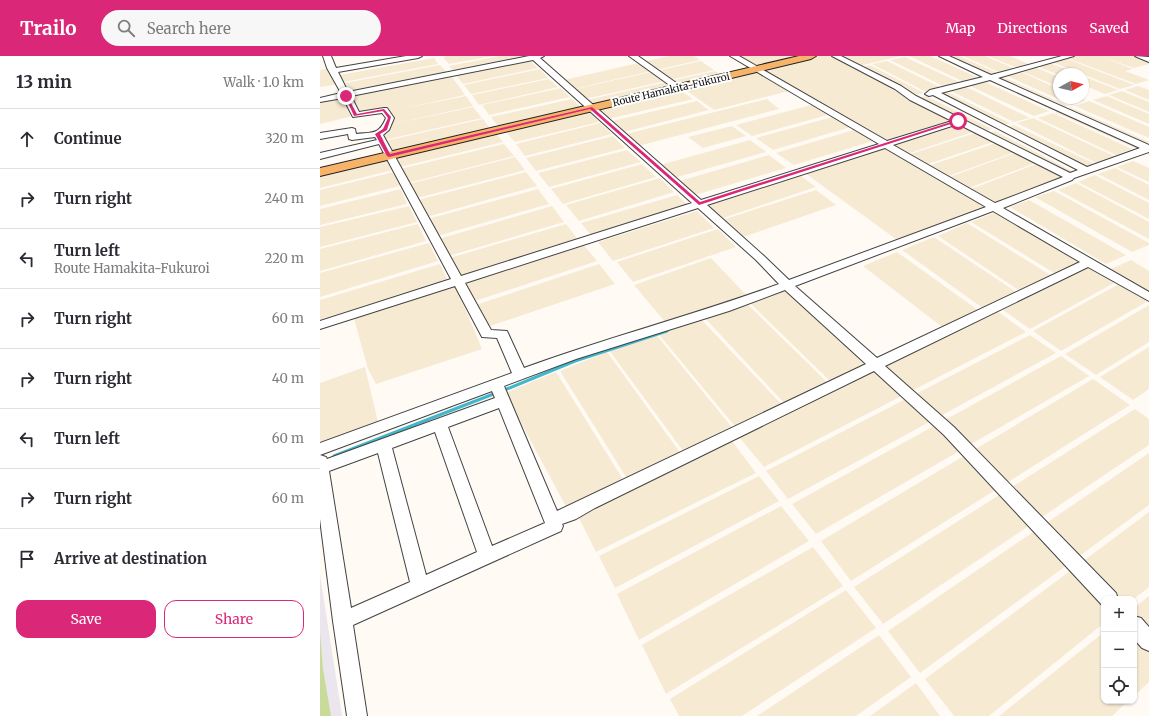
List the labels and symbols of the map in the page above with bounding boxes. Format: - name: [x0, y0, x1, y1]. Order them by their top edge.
- north arrow: [1053, 68, 1089, 104]
- street label: Route Hamakita-Fukuroi: [611, 70, 731, 109]
- route end: [337, 87, 355, 105]
- route start: [949, 112, 967, 130]

